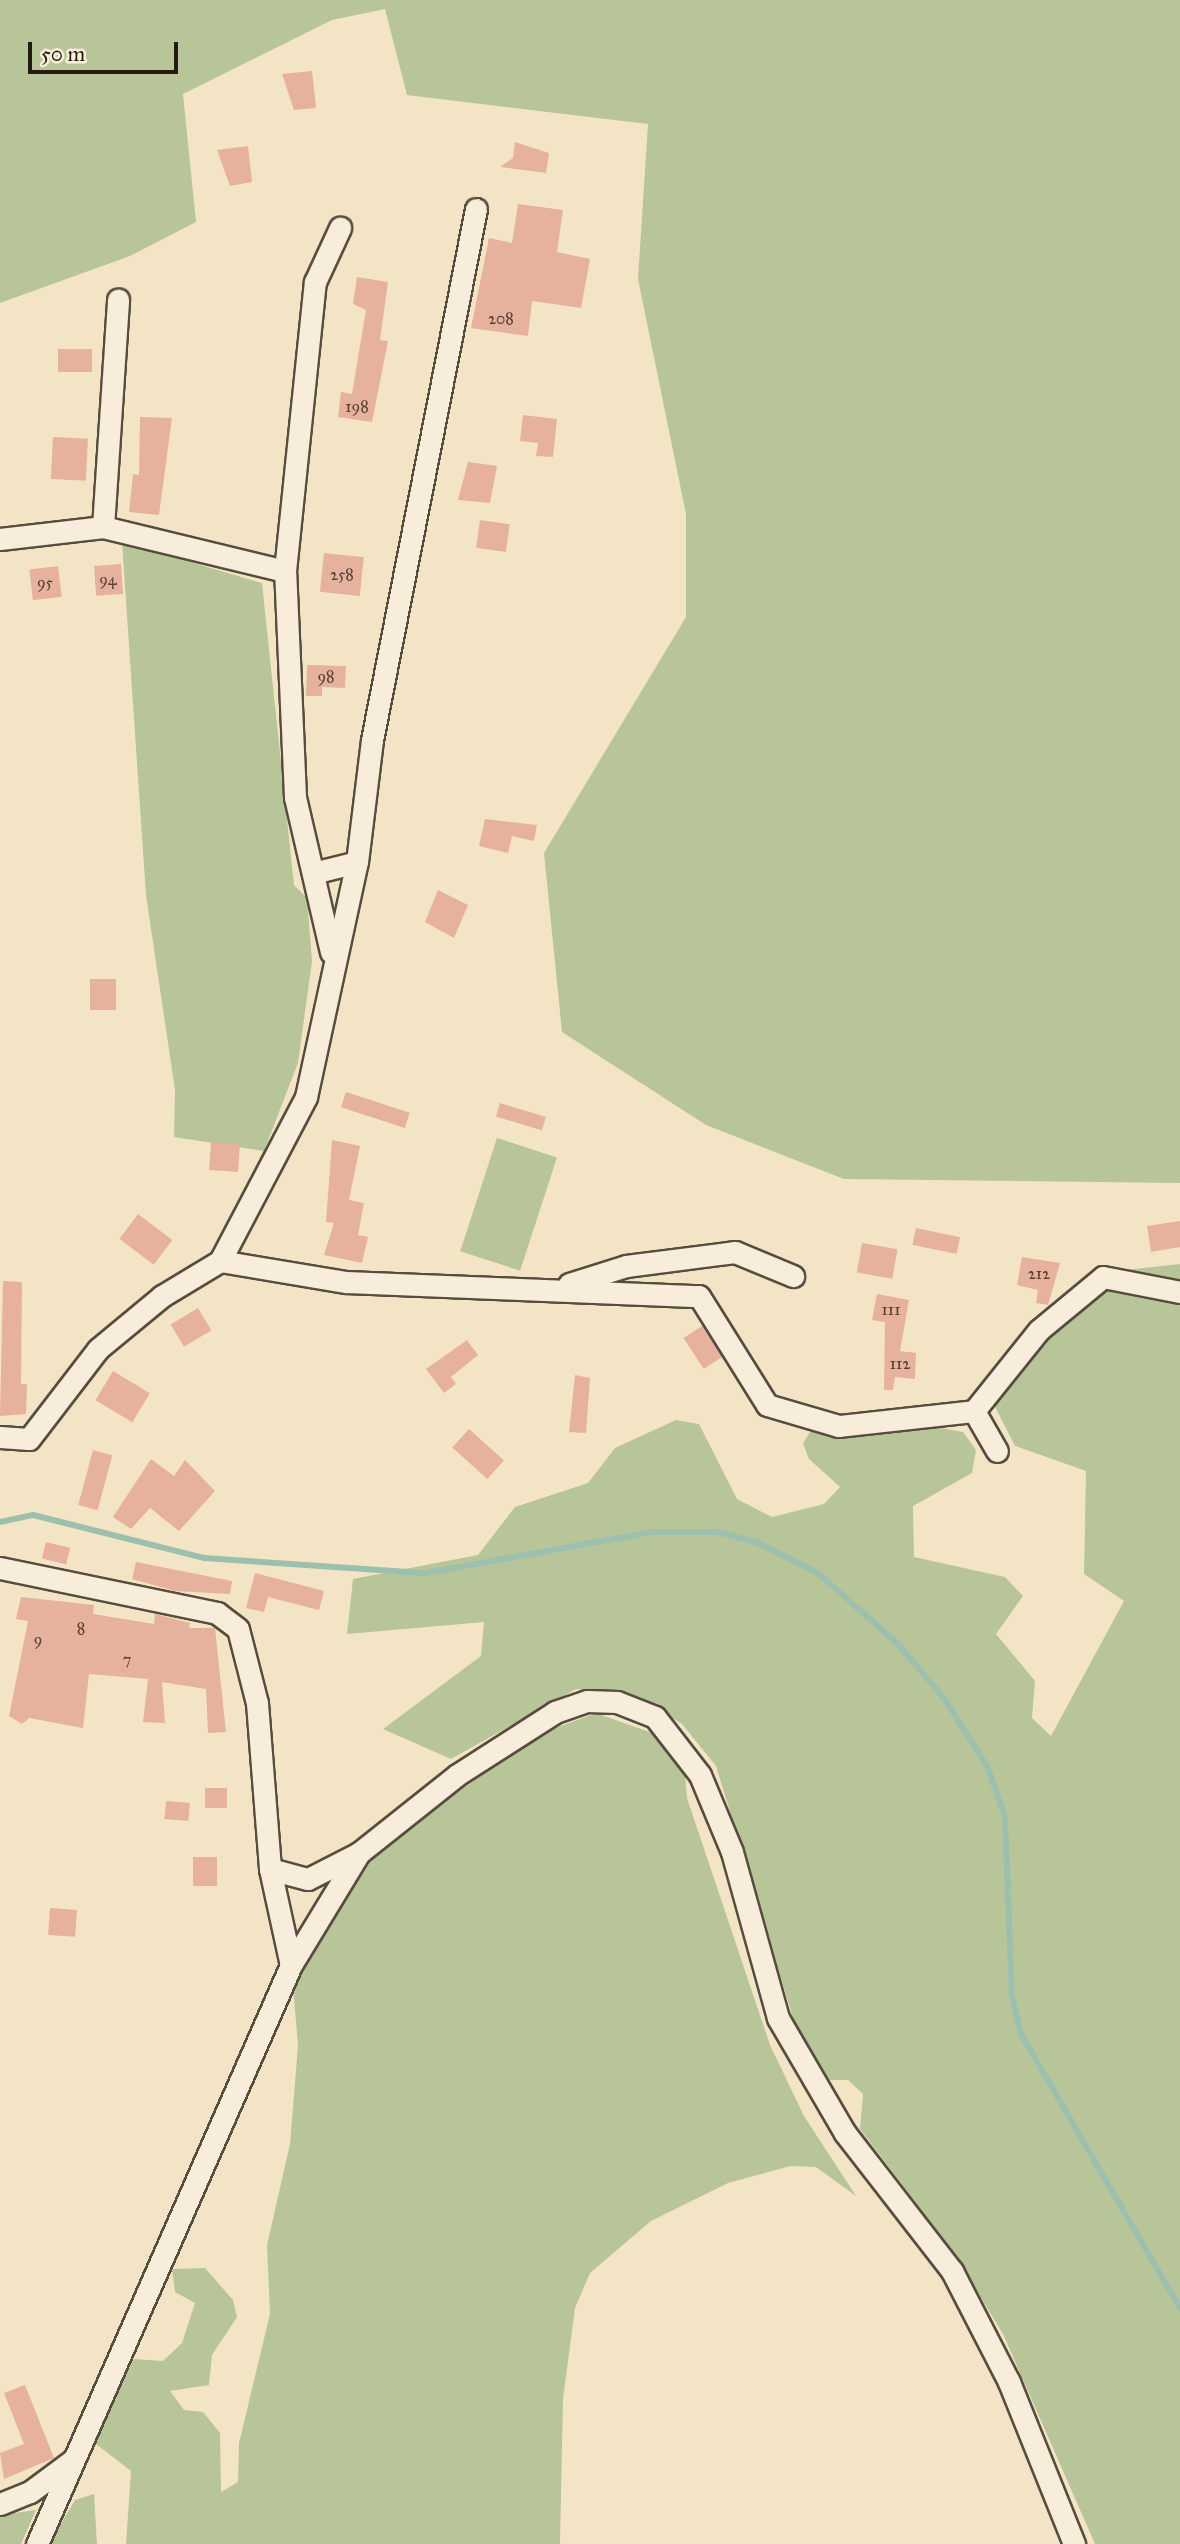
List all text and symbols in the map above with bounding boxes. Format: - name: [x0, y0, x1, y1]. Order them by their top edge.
- scale bar: [32, 28, 182, 72]
- text: 50 m: [41, 41, 85, 67]
- house number: 208: [488, 309, 514, 329]
- house number: 198: [345, 397, 369, 417]
- house number: 258: [330, 565, 354, 585]
- house number: 94: [99, 570, 117, 590]
- house number: 95: [37, 573, 53, 593]
- house number: 98: [317, 667, 335, 687]
- house number: 212: [1028, 1264, 1050, 1284]
- house number: 111: [882, 1300, 900, 1320]
- house number: 112: [890, 1354, 910, 1374]
- house number: 8: [77, 1619, 85, 1639]
- house number: 9: [34, 1630, 42, 1650]
- house number: 7: [123, 1650, 131, 1670]

